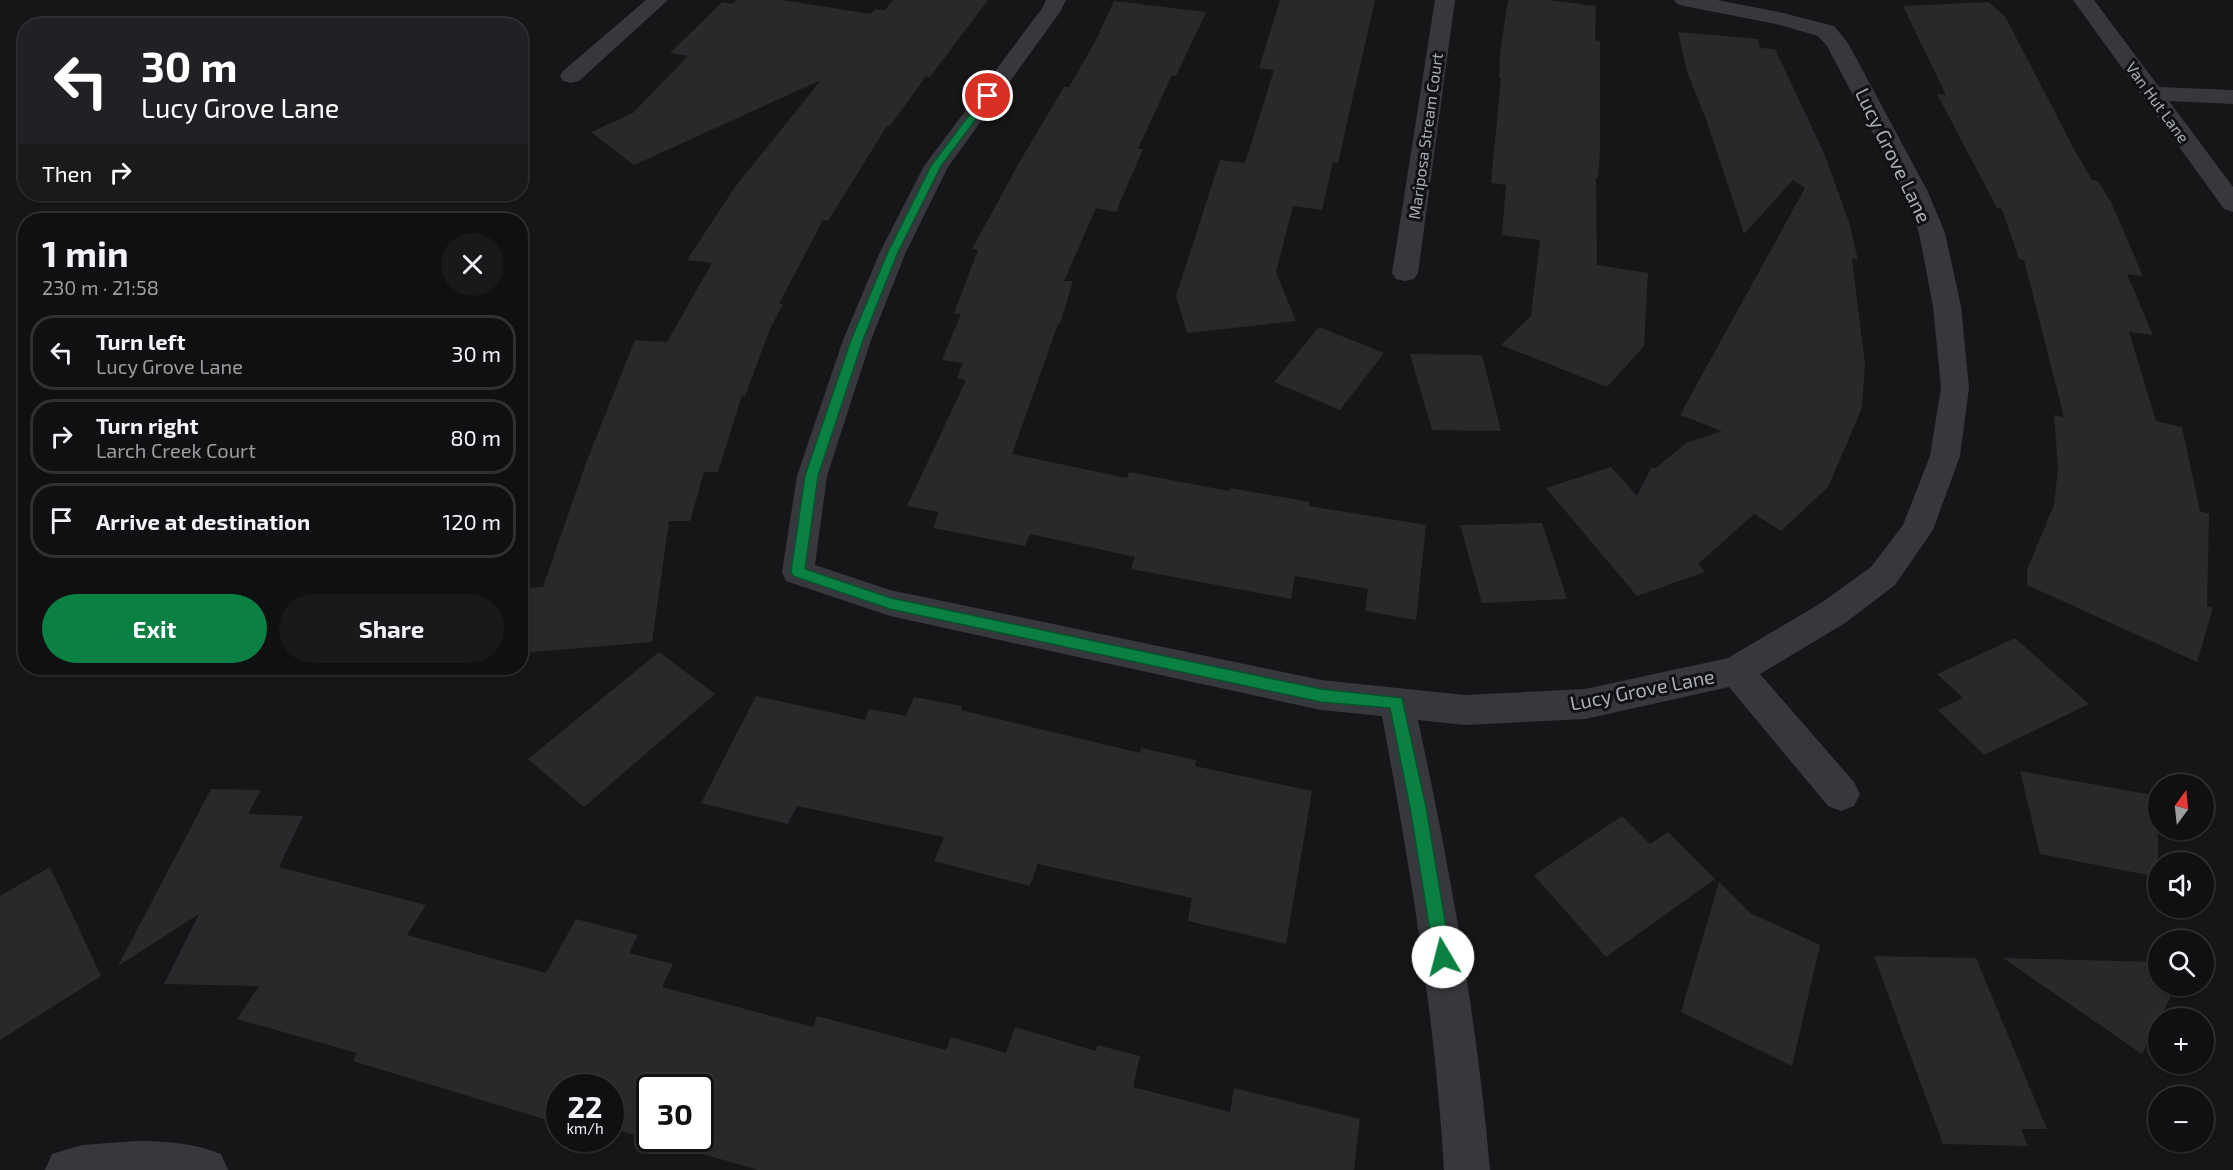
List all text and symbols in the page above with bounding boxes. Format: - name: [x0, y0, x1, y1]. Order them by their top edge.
- text: 30 m: [141, 40, 237, 90]
- icon: left: [42, 42, 120, 120]
- street label: Mariposa Stream Court: [1404, 51, 1446, 221]
- street label: Van Hut Lane: [2122, 58, 2194, 146]
- pin: [962, 70, 1013, 121]
- icon: arrive: [971, 79, 1004, 112]
- street label: Lucy Grove Lane: [1851, 84, 1937, 226]
- text: Lucy Grove Lane: [141, 91, 339, 123]
- icon: right: [104, 156, 137, 189]
- text: Then: [42, 160, 92, 186]
- text: 1 min: [42, 231, 129, 274]
- button: close: [441, 233, 504, 296]
- text: 230 m · 21:58: [42, 275, 159, 299]
- text: Turn left: [96, 328, 185, 354]
- icon: left: [45, 336, 78, 369]
- text: 30 m: [451, 340, 501, 366]
- text: Lucy Grove Lane: [96, 354, 243, 378]
- text: Turn right: [96, 412, 198, 438]
- icon: right: [45, 420, 78, 453]
- text: 80 m: [450, 424, 501, 450]
- text: Larch Creek Court: [96, 438, 256, 462]
- icon: arrive: [45, 504, 78, 537]
- text: Arrive at destination: [96, 508, 310, 534]
- text: 120 m: [442, 508, 501, 534]
- button: Exit: [42, 594, 267, 663]
- button: Share: [279, 594, 504, 663]
- street label: Lucy Grove Lane: [1568, 663, 1716, 715]
- north arrow: [2148, 774, 2214, 840]
- map controls: [2148, 774, 2214, 1152]
- button: sound: [2148, 852, 2214, 918]
- position arrow: [1411, 925, 1475, 989]
- button: search: [2148, 930, 2214, 996]
- button: +: [2148, 1008, 2214, 1074]
- speed limit sign: 30: [636, 1074, 714, 1152]
- button: −: [2148, 1086, 2214, 1152]
- text: 22: [568, 1088, 602, 1124]
- text: km/h: [566, 1119, 604, 1137]

